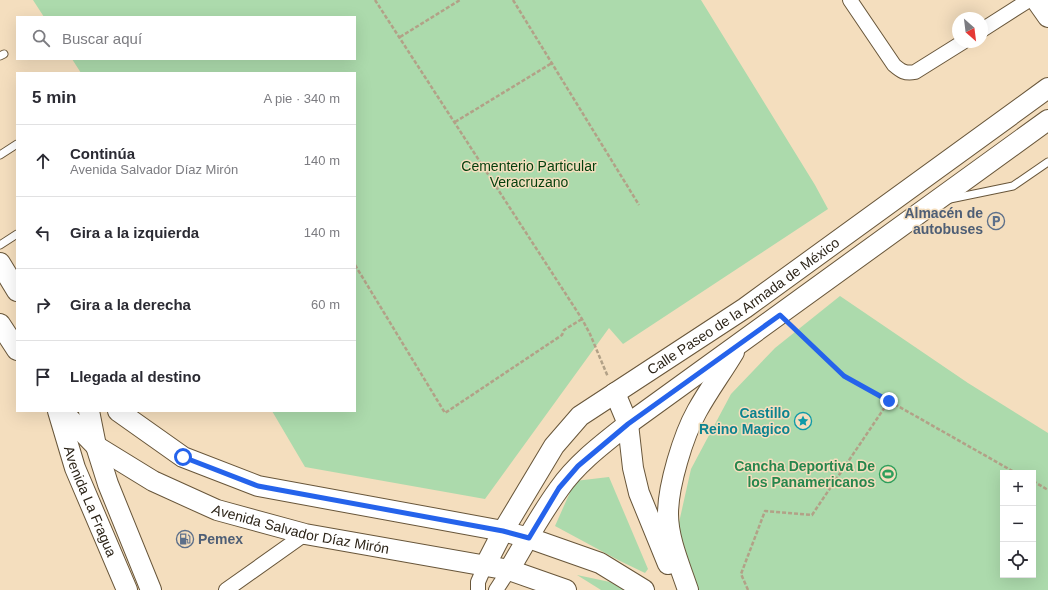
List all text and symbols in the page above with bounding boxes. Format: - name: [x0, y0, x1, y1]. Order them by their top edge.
- north arrow: [952, 12, 988, 48]
- search box: [16, 16, 356, 60]
- icon: search: [30, 27, 52, 49]
- text: Buscar aquí: [62, 30, 142, 47]
- text: 5 min: [32, 88, 76, 107]
- text: A pie · 340 m: [263, 91, 340, 106]
- text: Continúa: [70, 145, 135, 162]
- icon: ahead: [32, 150, 54, 172]
- text: 140 m: [304, 153, 340, 168]
- park label: Cementerio Particular Veracruzano: [461, 158, 597, 190]
- text: Avenida Salvador Díaz Mirón: [70, 162, 238, 177]
- place label: Almacén de autobuses: [904, 205, 983, 237]
- parking icon: Almacén de autobuses: [986, 211, 1006, 231]
- icon: left: [32, 222, 54, 244]
- text: Gira a la izquierda: [70, 224, 199, 241]
- text: 140 m: [304, 225, 340, 240]
- street label: Calle Paseo de la Armada de México: [644, 234, 843, 378]
- icon: right: [32, 294, 54, 316]
- text: Gira a la derecha: [70, 296, 191, 313]
- text: 60 m: [311, 297, 340, 312]
- icon: arrive: [32, 366, 54, 388]
- text: Llegada al destino: [70, 368, 201, 385]
- route end: [880, 392, 898, 410]
- place label: Castillo Reino Magico: [699, 405, 790, 437]
- place icon: Castillo Reino Magico: [793, 411, 813, 431]
- street label: Avenida La Fragua: [61, 444, 120, 559]
- route start: [174, 448, 192, 466]
- place label: Cancha Deportiva De los Panamericanos: [734, 458, 875, 490]
- sports icon: Cancha Deportiva De los Panamericanos: [878, 464, 898, 484]
- map controls: [1000, 470, 1036, 578]
- button: +: [1000, 470, 1036, 506]
- street label: Avenida Salvador Díaz Mirón: [210, 501, 391, 557]
- button: −: [1000, 506, 1036, 542]
- fuel station icon: Pemex: [175, 529, 195, 549]
- place label: Pemex: [198, 531, 243, 547]
- button: locate: [1000, 542, 1036, 578]

